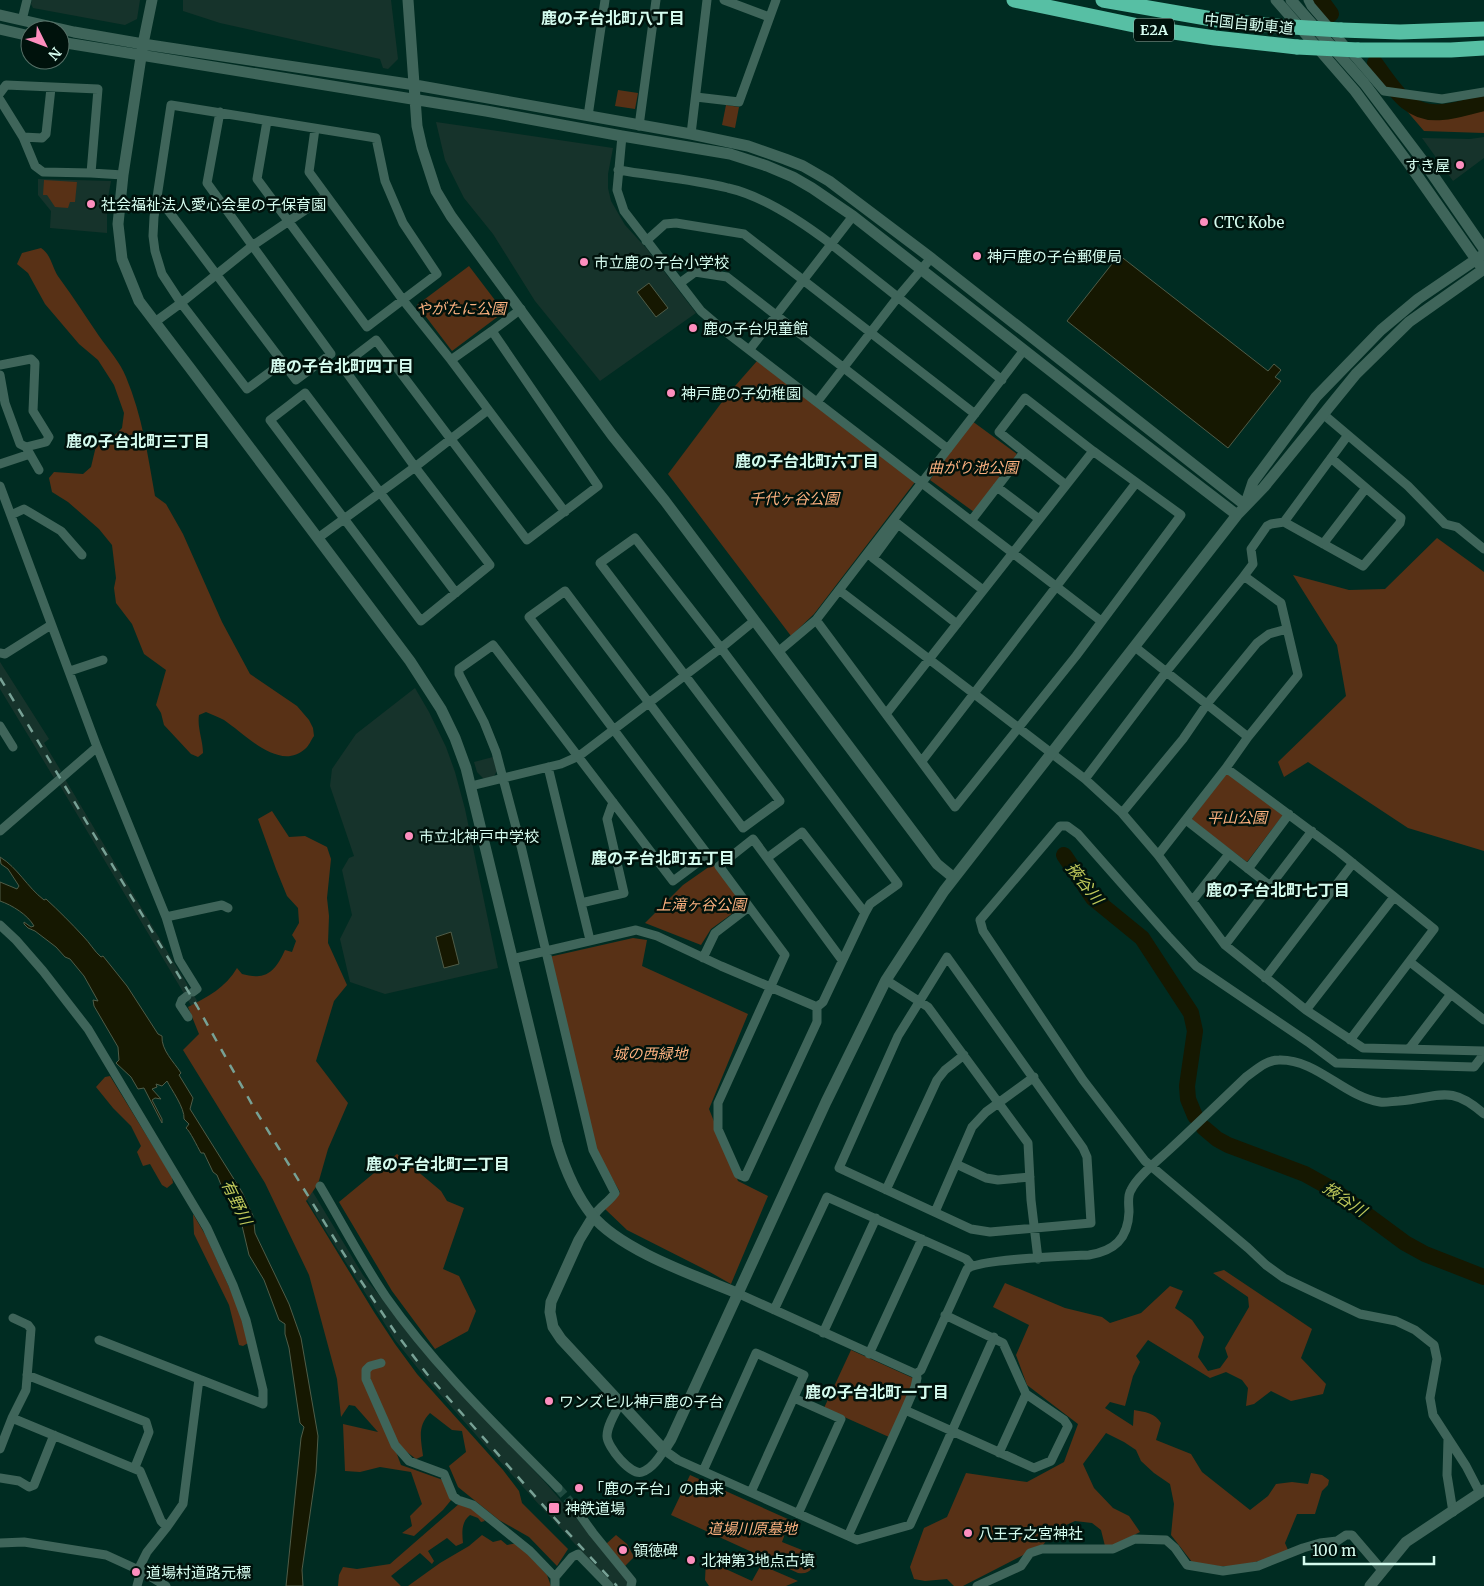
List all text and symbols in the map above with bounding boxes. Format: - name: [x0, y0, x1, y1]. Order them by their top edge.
- district label: 鹿の子台北町八丁目: [541, 8, 685, 28]
- street label: 中国自動車道: [1203, 10, 1295, 38]
- road number: E2A: [1134, 18, 1174, 42]
- north arrow: [20, 20, 70, 70]
- text: N: [44, 44, 65, 64]
- place label: すき屋: [1405, 156, 1450, 175]
- marker: すき屋: [1454, 159, 1466, 171]
- place label: 社会福祉法人愛心会星の子保育園: [101, 195, 326, 214]
- marker: 社会福祉法人愛心会星の子保育園: [85, 198, 97, 210]
- place label: CTC Kobe: [1214, 213, 1284, 232]
- marker: CTC Kobe: [1198, 216, 1210, 228]
- place label: 神戸鹿の子台郵便局: [987, 247, 1122, 266]
- marker: 神戸鹿の子台郵便局: [971, 250, 983, 262]
- place label: 市立鹿の子台小学校: [594, 253, 729, 272]
- marker: 市立鹿の子台小学校: [578, 256, 590, 268]
- park label: やがたに公園: [416, 299, 508, 318]
- place label: 鹿の子台児童館: [703, 319, 808, 338]
- marker: 鹿の子台児童館: [687, 322, 699, 334]
- district label: 鹿の子台北町四丁目: [270, 356, 414, 376]
- place label: 神戸鹿の子幼稚園: [681, 384, 801, 403]
- marker: 神戸鹿の子幼稚園: [665, 387, 677, 399]
- district label: 鹿の子台北町三丁目: [66, 431, 210, 451]
- district label: 鹿の子台北町六丁目: [735, 451, 879, 471]
- park label: 曲がり池公園: [928, 458, 1020, 477]
- park label: 千代ヶ谷公園: [749, 489, 841, 508]
- park label: 平山公園: [1207, 808, 1269, 827]
- place label: 市立北神戸中学校: [419, 827, 539, 846]
- marker: 市立北神戸中学校: [403, 830, 415, 842]
- district label: 鹿の子台北町五丁目: [591, 848, 735, 868]
- water label: 掖谷川: [1062, 858, 1109, 910]
- district label: 鹿の子台北町七丁目: [1206, 880, 1350, 900]
- park label: 上滝ヶ谷公園: [656, 895, 748, 914]
- park label: 城の西緑地: [612, 1044, 689, 1063]
- district label: 鹿の子台北町二丁目: [366, 1154, 510, 1174]
- water label: 有野川: [217, 1176, 257, 1230]
- water label: 掖谷川: [1320, 1177, 1372, 1222]
- district label: 鹿の子台北町一丁目: [805, 1382, 949, 1402]
- place label: ワンズヒル神戸鹿の子台: [559, 1392, 724, 1411]
- marker: ワンズヒル神戸鹿の子台: [543, 1395, 555, 1407]
- place label: 「鹿の子台」の由来: [589, 1479, 724, 1498]
- marker: 「鹿の子台」の由来: [573, 1482, 585, 1494]
- place label: 神鉄道場: [565, 1499, 625, 1518]
- marker: 神鉄道場: [547, 1501, 561, 1515]
- park label: 道場川原墓地: [707, 1519, 799, 1538]
- place label: 八王子之宮神社: [978, 1524, 1083, 1543]
- marker: 八王子之宮神社: [962, 1527, 974, 1539]
- scale bar: [1304, 1534, 1434, 1566]
- place label: 領徳碑: [633, 1541, 678, 1560]
- text: 100 m: [1312, 1541, 1356, 1560]
- marker: 領徳碑: [617, 1544, 629, 1556]
- place label: 北神第3地点古墳: [701, 1551, 815, 1570]
- marker: 北神第3地点古墳: [685, 1554, 697, 1566]
- place label: 道場村道路元標: [146, 1563, 251, 1582]
- marker: 道場村道路元標: [130, 1566, 142, 1578]

